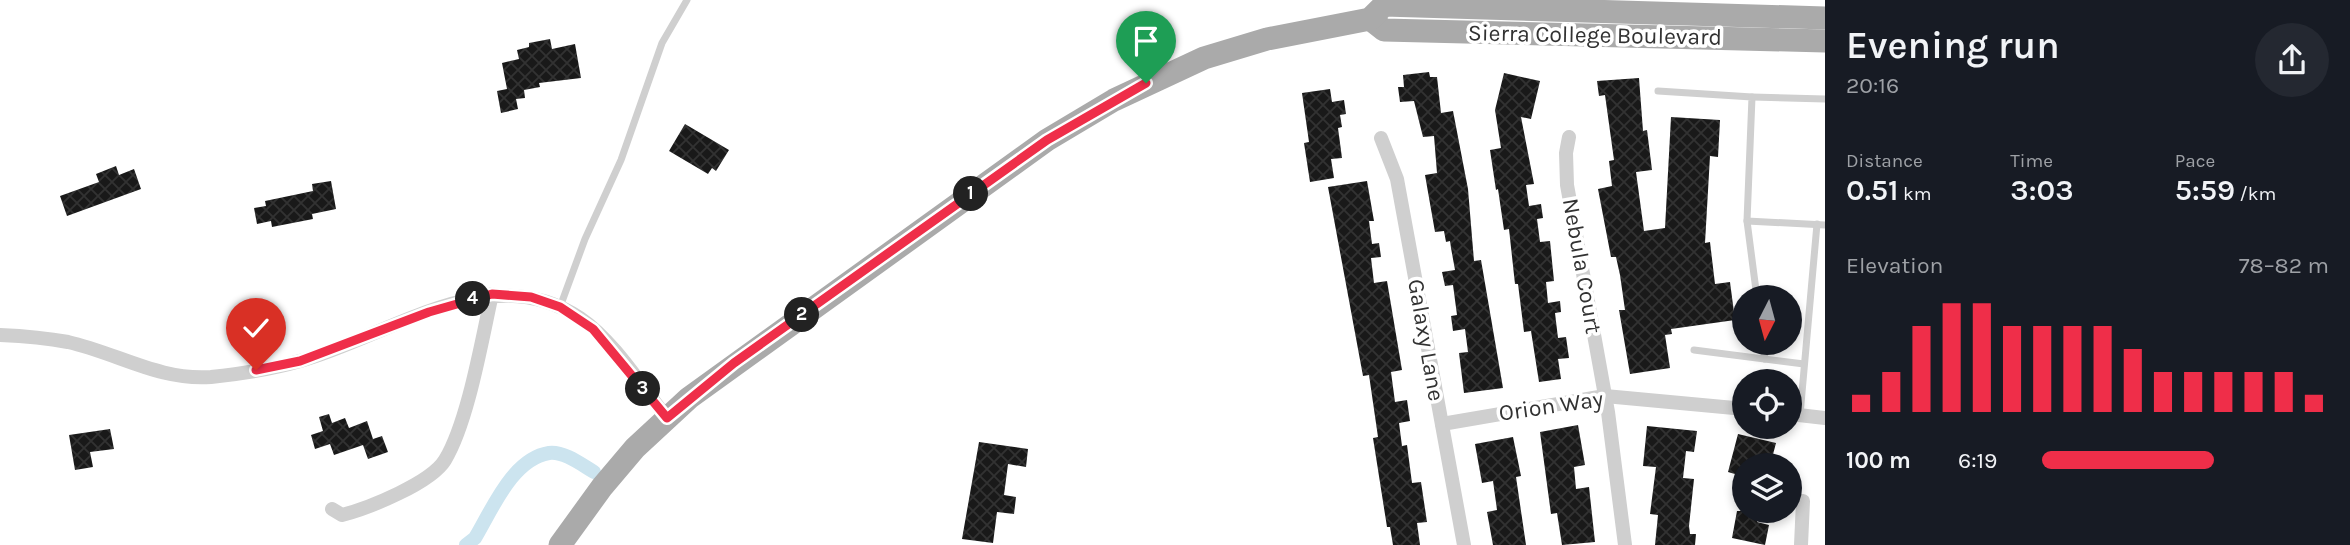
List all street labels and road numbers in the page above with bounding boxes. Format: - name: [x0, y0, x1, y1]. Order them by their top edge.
- street label: Sierra College Boulevard: [1468, 19, 1722, 51]
- street label: Nebula Court: [1557, 196, 1607, 336]
- street label: Galaxy Lane: [1402, 277, 1450, 403]
- street label: Orion Way: [1497, 385, 1605, 427]

